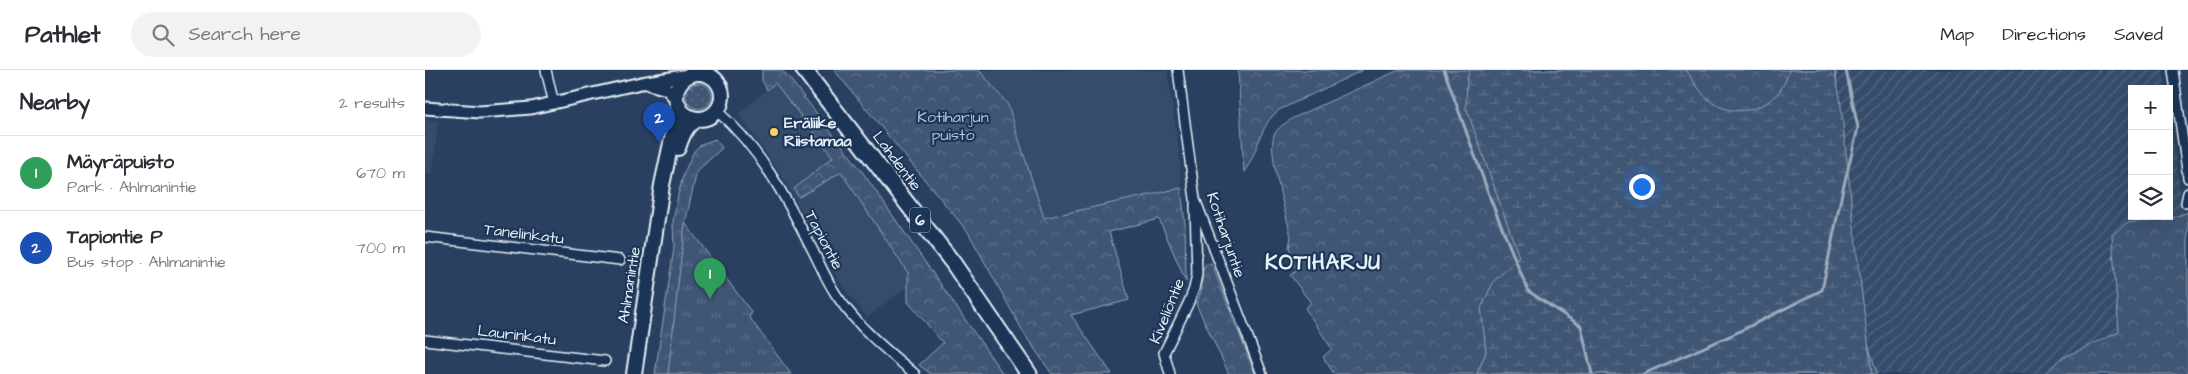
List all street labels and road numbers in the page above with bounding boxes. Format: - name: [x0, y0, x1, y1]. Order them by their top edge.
- street label: Lahdentie: [867, 127, 927, 196]
- street label: Kotiharjuntie: [1201, 189, 1251, 281]
- street label: Tapiontie: [799, 207, 849, 274]
- road number: 6: [910, 208, 930, 232]
- street label: Tanelinkatu: [483, 218, 565, 250]
- street label: Ahlmanintie: [612, 245, 646, 325]
- street label: Kiveliöntie: [1144, 275, 1190, 347]
- street label: Laurinkatu: [476, 319, 558, 351]

